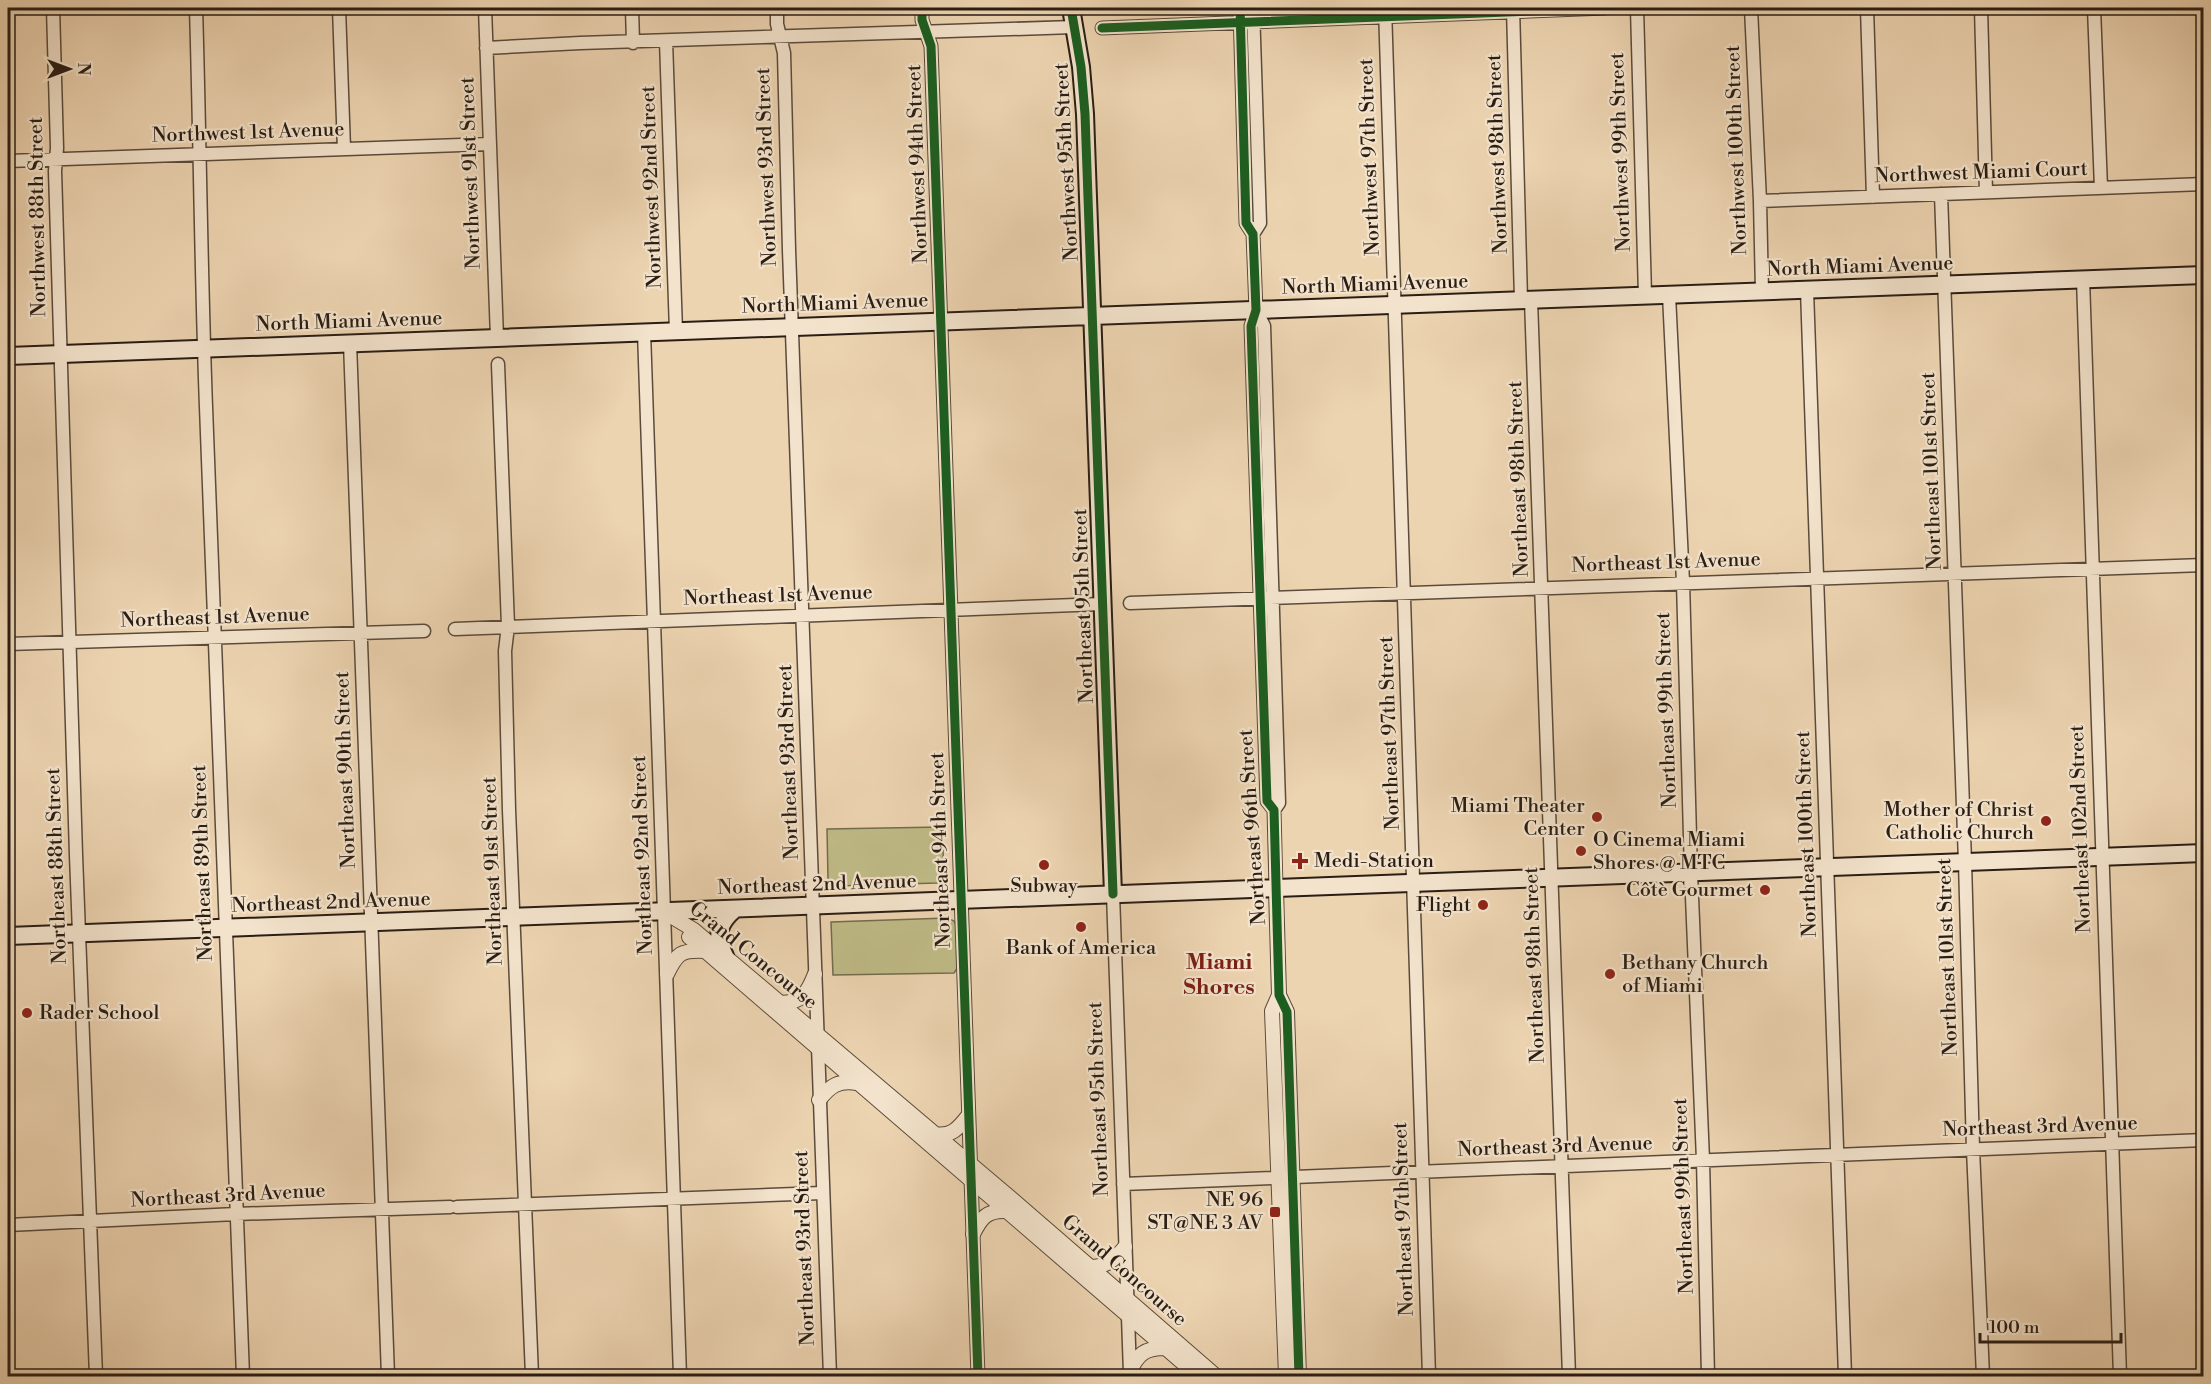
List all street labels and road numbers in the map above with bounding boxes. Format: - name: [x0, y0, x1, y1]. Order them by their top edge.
- street label: Northwest 100th Street: [1721, 44, 1753, 256]
- street label: Northwest 99th Street: [1605, 52, 1637, 252]
- street label: Northwest 98th Street: [1482, 54, 1514, 254]
- street label: Northwest 97th Street: [1354, 58, 1386, 256]
- street label: Northwest 95th Street: [1049, 62, 1085, 262]
- street label: Northwest 94th Street: [902, 64, 934, 264]
- street label: Northwest 93rd Street: [751, 67, 783, 267]
- street label: Northwest 91st Street: [455, 76, 487, 270]
- street label: Northwest 92nd Street: [636, 85, 668, 289]
- street label: Northwest 88th Street: [24, 117, 52, 317]
- street label: Northwest 1st Avenue: [151, 117, 345, 149]
- street label: Northwest Miami Court: [1874, 157, 2088, 189]
- street label: North Miami Avenue: [1766, 251, 1954, 283]
- street label: North Miami Avenue: [1281, 269, 1469, 301]
- street label: North Miami Avenue: [741, 288, 929, 320]
- street label: North Miami Avenue: [255, 306, 443, 338]
- street label: Northeast 101st Street: [1916, 371, 1948, 571]
- street label: Northeast 98th Street: [1503, 380, 1535, 578]
- street label: Northeast 95th Street: [1068, 508, 1100, 704]
- street label: Northeast 1st Avenue: [1571, 547, 1761, 579]
- street label: Northeast 1st Avenue: [683, 580, 873, 612]
- street label: Northeast 1st Avenue: [120, 602, 310, 634]
- street label: Northeast 99th Street: [1651, 611, 1683, 809]
- street label: Northeast 97th Street: [1374, 635, 1406, 831]
- street label: Northeast 93rd Street: [773, 664, 805, 860]
- street label: Northeast 90th Street: [330, 671, 362, 869]
- street label: Northeast 102nd Street: [2065, 724, 2097, 934]
- street label: Northeast 96th Street: [1234, 728, 1272, 926]
- street label: Northeast 100th Street: [1791, 730, 1823, 938]
- street label: Northeast 94th Street: [925, 751, 957, 949]
- street label: Northeast 92nd Street: [627, 755, 659, 955]
- street label: Northeast 89th Street: [187, 764, 219, 962]
- street label: Northeast 88th Street: [41, 767, 73, 965]
- street label: Northeast 91st Street: [477, 776, 509, 966]
- street label: Northeast 101st Street: [1932, 857, 1964, 1057]
- street label: Northeast 98th Street: [1519, 866, 1551, 1064]
- street label: Northeast 2nd Avenue: [717, 869, 917, 901]
- street label: Northeast 2nd Avenue: [231, 887, 431, 919]
- street label: Grand Concourse: [684, 897, 822, 1015]
- street label: Northeast 95th Street: [1083, 1001, 1115, 1197]
- street label: Northeast 99th Street: [1668, 1097, 1700, 1295]
- street label: Northeast 3rd Avenue: [1942, 1111, 2138, 1143]
- street label: Northeast 97th Street: [1388, 1121, 1420, 1317]
- street label: Northeast 3rd Avenue: [1457, 1131, 1653, 1163]
- street label: Northeast 93rd Street: [789, 1150, 821, 1346]
- street label: Northeast 3rd Avenue: [130, 1178, 326, 1214]
- street label: Grand Concourse: [1056, 1210, 1192, 1332]

